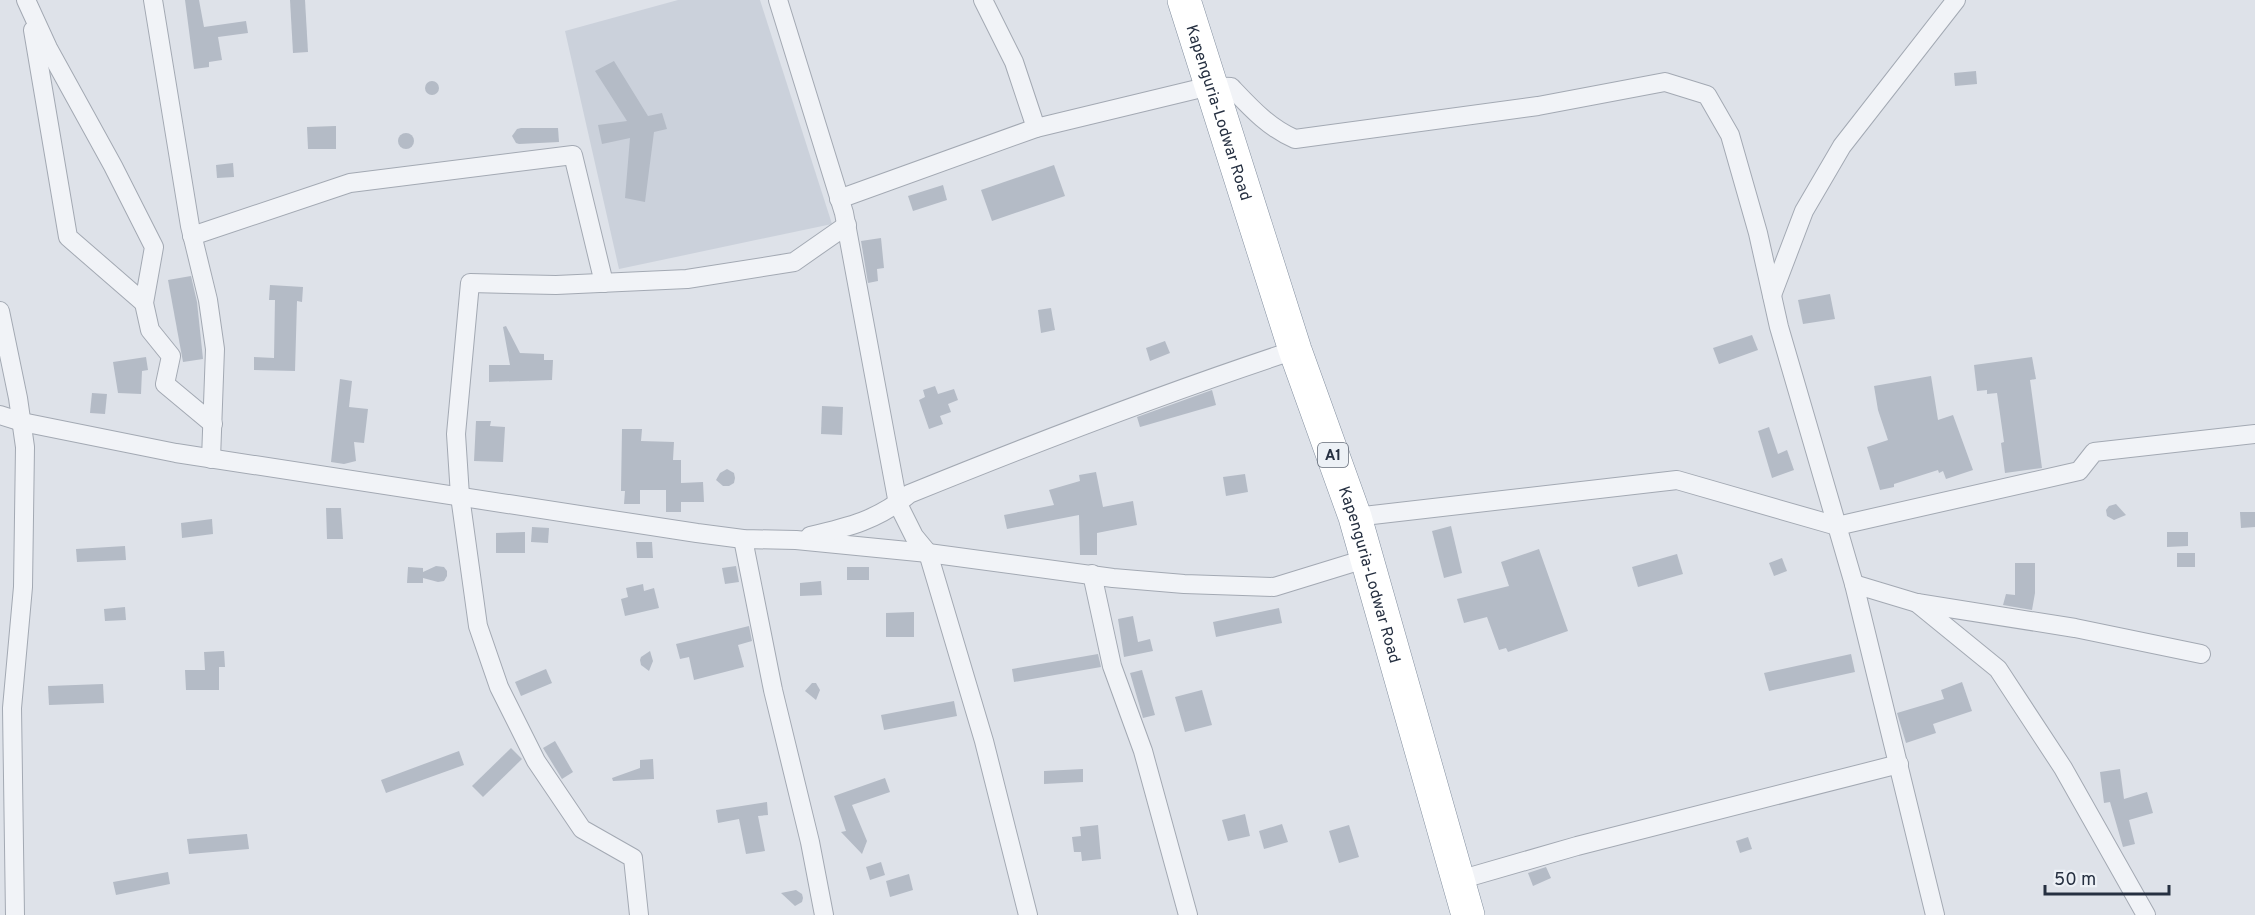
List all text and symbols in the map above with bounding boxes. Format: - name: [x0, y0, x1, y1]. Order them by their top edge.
- street label: Kapenguria-Lodwar Road: [1181, 23, 1255, 204]
- road number: A1: [1318, 443, 1348, 467]
- street label: Kapenguria-Lodwar Road: [1333, 484, 1404, 666]
- scale bar: [2045, 858, 2170, 896]
- text: 50 m: [2054, 869, 2096, 892]

